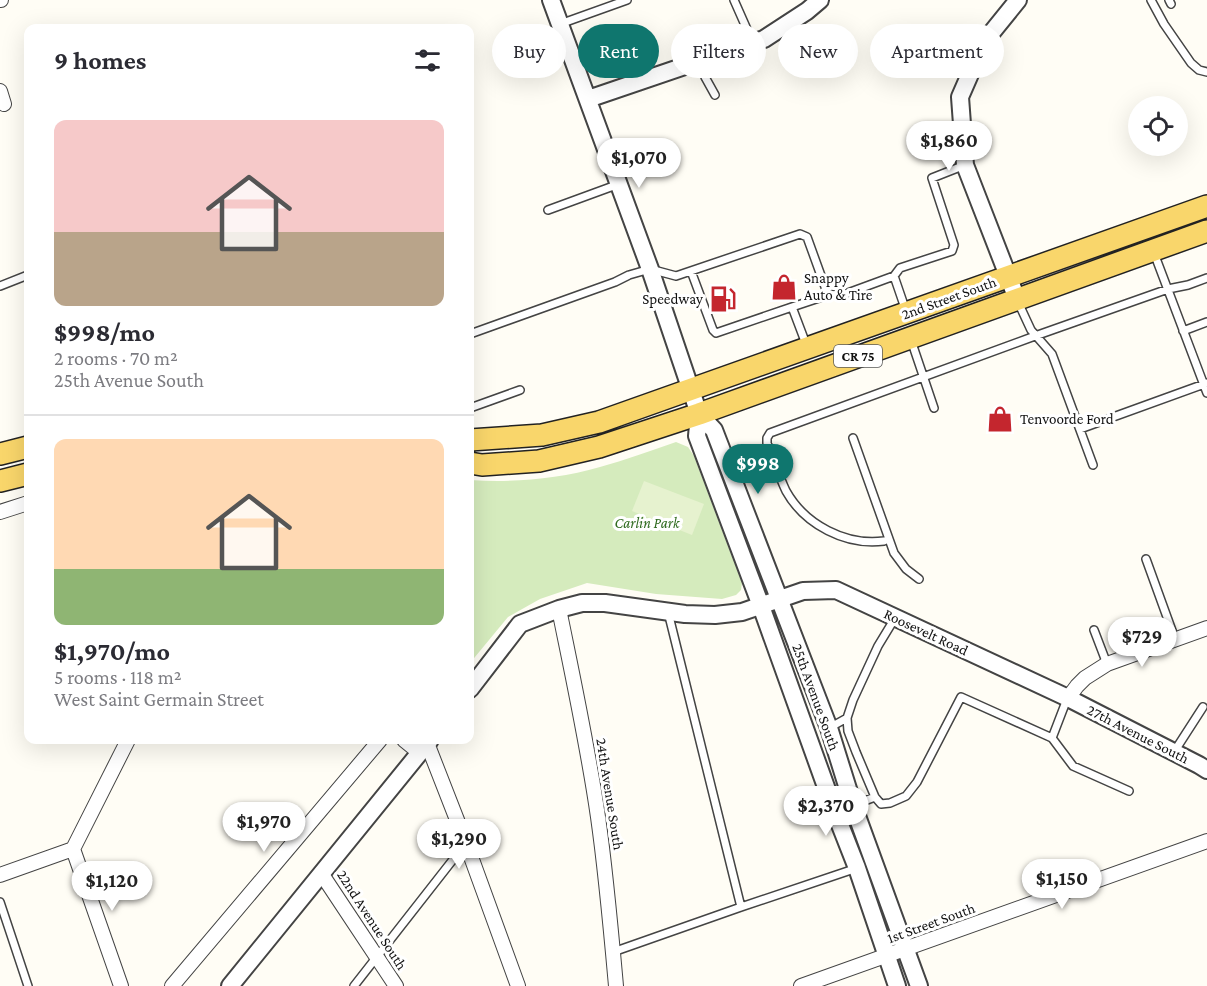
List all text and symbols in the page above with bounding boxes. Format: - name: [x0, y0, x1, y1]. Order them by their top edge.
- chip: Buy: [492, 24, 566, 78]
- chip: Rent: [578, 24, 659, 78]
- chip: Filters: [671, 24, 766, 78]
- chip: New: [778, 24, 858, 78]
- chip: Apartment: [870, 24, 1004, 78]
- icon: filters: [411, 44, 444, 77]
- text: 9 homes: [54, 46, 146, 75]
- map controls: [1128, 96, 1188, 156]
- button: locate: [1128, 96, 1188, 156]
- pin: $1,860: [900, 121, 998, 172]
- text: $1,860: [920, 129, 978, 151]
- pin: $1,070: [590, 138, 688, 189]
- text: $1,070: [611, 146, 667, 168]
- icon: home: [195, 159, 303, 267]
- place label: Snappy Auto & Tire: [804, 270, 873, 303]
- shop icon: Snappy Auto & Tire: [769, 272, 799, 302]
- street label: 2nd Street South: [900, 273, 998, 323]
- fuel station icon: Speedway: [708, 284, 738, 314]
- place label: Speedway: [642, 291, 703, 308]
- text: $998/mo: [54, 318, 155, 347]
- road number: CR 75: [834, 345, 882, 367]
- text: 2 rooms · 70 m²: [54, 347, 178, 369]
- text: 25th Avenue South: [54, 369, 204, 391]
- shop icon: Tenvoorde Ford: [985, 404, 1015, 434]
- place label: Tenvoorde Ford: [1020, 411, 1114, 427]
- pin: $998: [722, 444, 794, 495]
- text: $998: [736, 452, 780, 474]
- icon: home: [195, 478, 303, 586]
- park label: Carlin Park: [614, 515, 681, 531]
- street label: Roosevelt Road: [881, 606, 971, 659]
- pin: $729: [1106, 617, 1178, 668]
- text: $729: [1122, 625, 1162, 647]
- text: $1,970/mo: [54, 637, 170, 666]
- street label: 25th Avenue South: [789, 641, 843, 753]
- text: 5 rooms · 118 m²: [54, 666, 182, 688]
- text: West Saint Germain Street: [54, 688, 264, 710]
- street label: 27th Avenue South: [1084, 701, 1192, 767]
- street label: 24th Avenue South: [593, 737, 627, 851]
- pin: $2,370: [777, 786, 875, 837]
- text: $2,370: [798, 794, 854, 816]
- pin: $1,970: [215, 802, 313, 853]
- text: $1,970: [236, 810, 292, 832]
- pin: $1,290: [410, 819, 508, 870]
- text: $1,290: [431, 827, 487, 849]
- pin: $1,150: [1013, 859, 1111, 910]
- pin: $1,120: [63, 861, 161, 912]
- street label: 22nd Avenue South: [334, 867, 410, 973]
- text: $1,150: [1036, 867, 1088, 889]
- text: $1,120: [86, 869, 138, 891]
- street label: 1st Street South: [885, 900, 977, 946]

